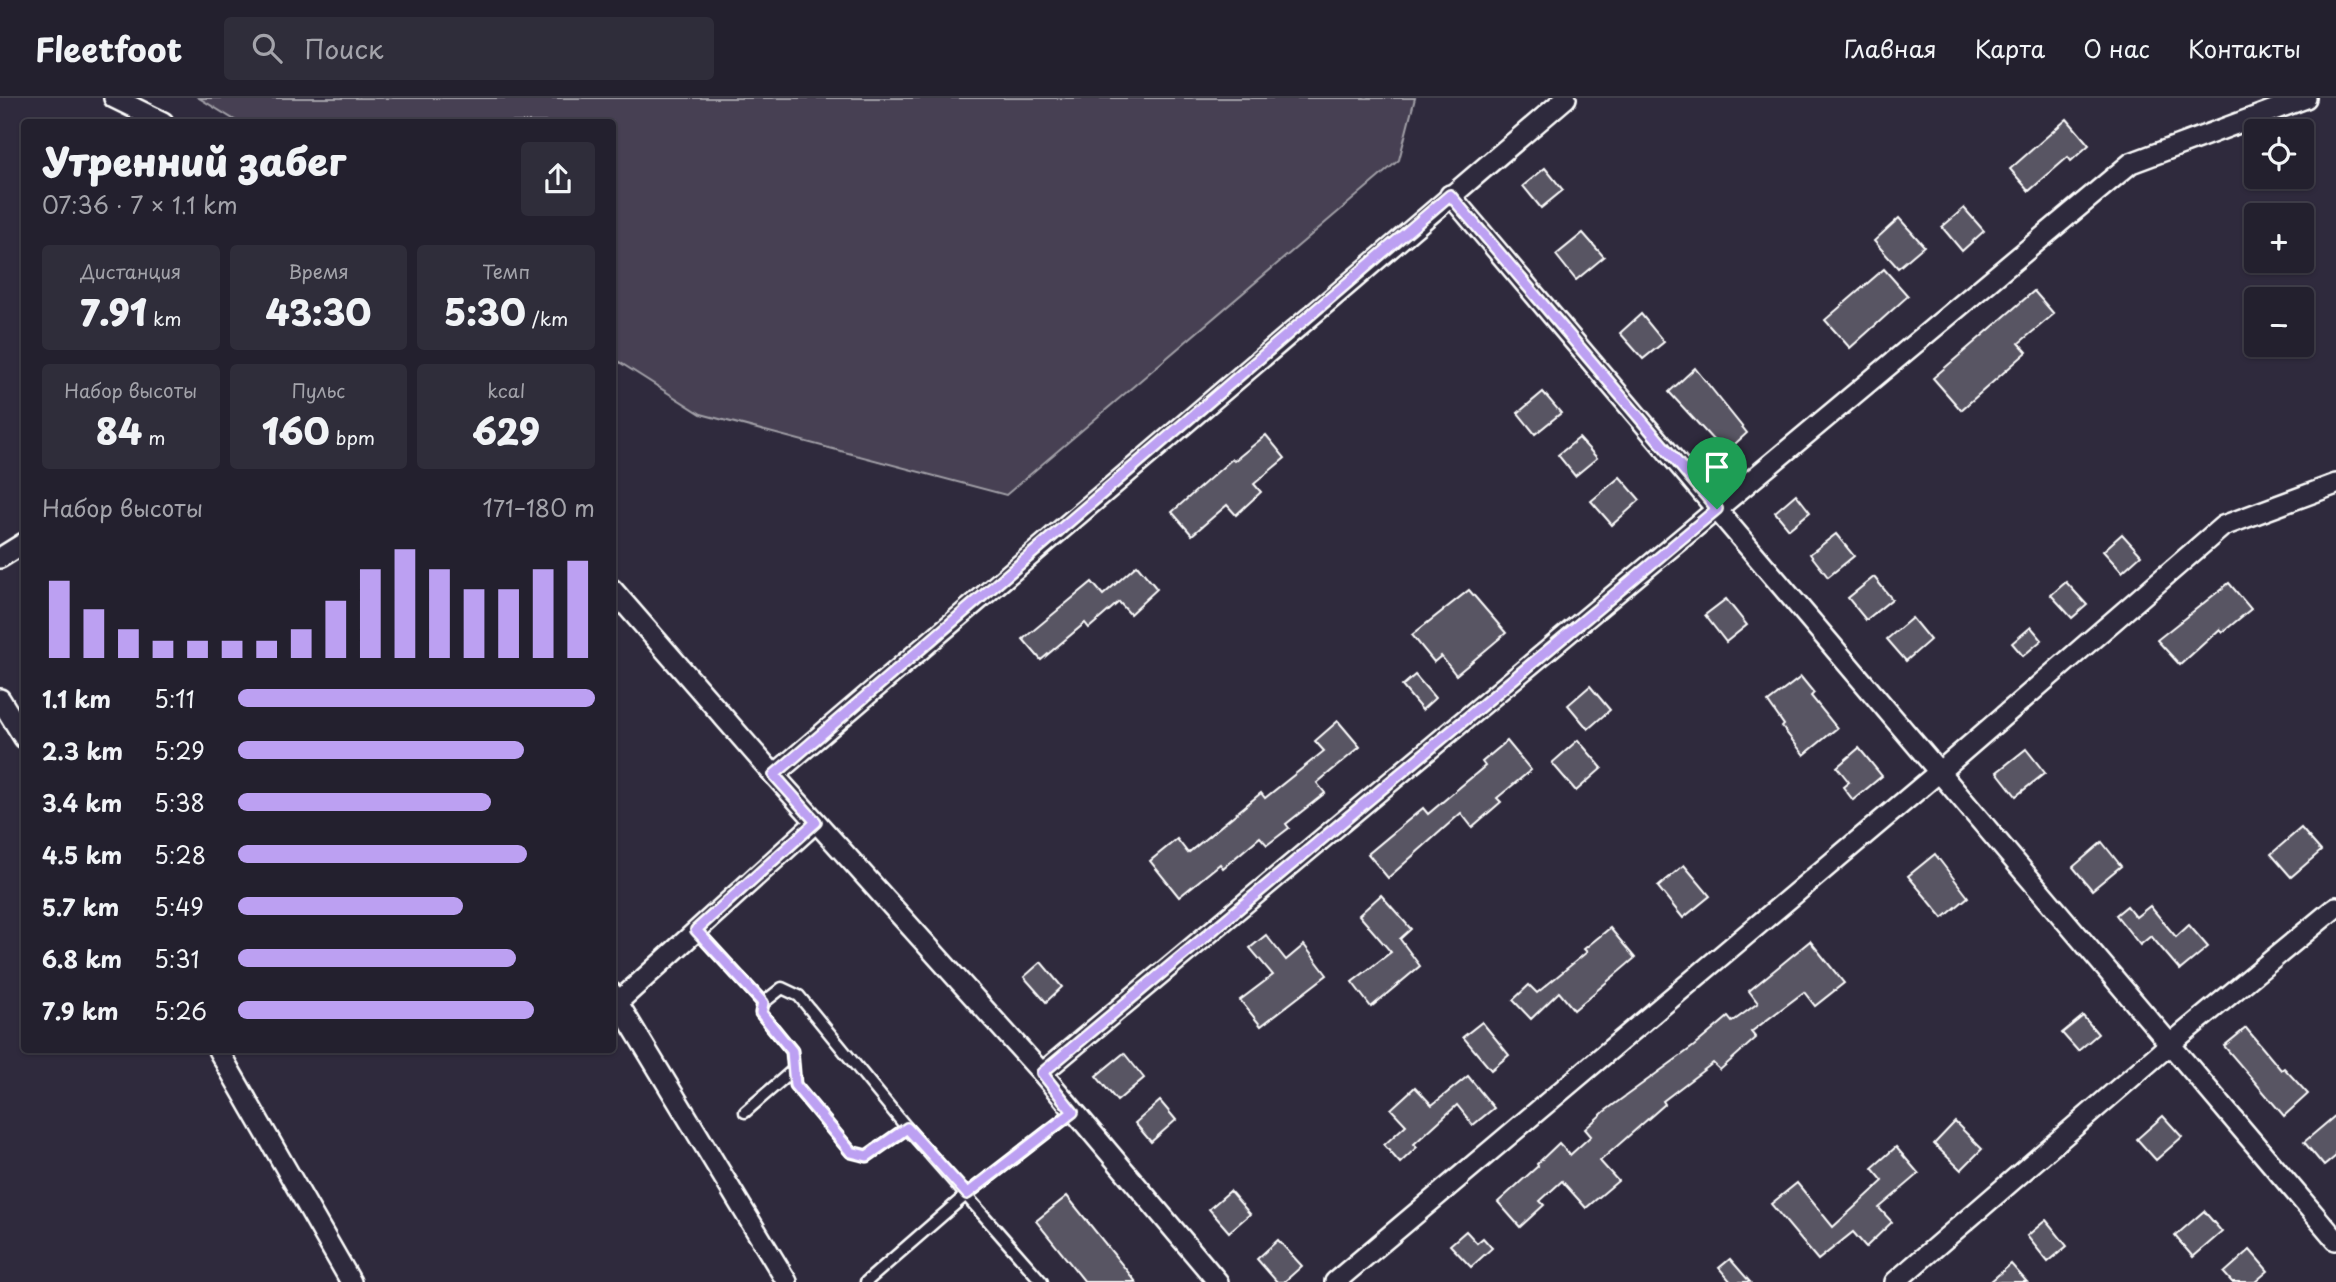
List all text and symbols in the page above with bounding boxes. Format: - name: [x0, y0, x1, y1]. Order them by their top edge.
- search box: [224, 17, 714, 80]
- text: Fleetfoot: [35, 23, 182, 73]
- icon: search: [248, 29, 286, 67]
- text: Поиск: [304, 29, 383, 68]
- text: Главная: [1844, 30, 1937, 66]
- text: Карта: [1975, 30, 2045, 66]
- text: О нас: [2083, 30, 2150, 66]
- text: Контакты: [2188, 30, 2301, 66]
- map controls: [2244, 119, 2314, 357]
- button: locate: [2244, 119, 2314, 189]
- text: Утренний забег: [42, 132, 346, 189]
- button: share: [521, 142, 595, 216]
- text: 07:36 · 7 × 1.1 km: [42, 187, 238, 222]
- button: +: [2244, 203, 2314, 273]
- text: Дистанция: [80, 257, 181, 285]
- text: Время: [288, 257, 349, 285]
- text: Темп: [482, 257, 530, 285]
- text: 7.91: [80, 285, 147, 338]
- text: 43:30: [266, 285, 371, 338]
- text: 5:30: [444, 285, 526, 338]
- button: −: [2244, 287, 2314, 357]
- text: km: [147, 304, 182, 332]
- text: /km: [526, 304, 568, 332]
- text: Набор высоты: [64, 376, 197, 404]
- text: Пульс: [292, 376, 345, 404]
- text: kcal: [487, 376, 525, 404]
- text: 84: [96, 404, 142, 457]
- text: 160: [262, 404, 330, 457]
- text: 629: [472, 404, 540, 457]
- text: m: [142, 423, 166, 451]
- text: bpm: [330, 423, 375, 451]
- pin: [1687, 437, 1747, 509]
- icon: arrive: [1698, 448, 1736, 486]
- text: Набор высоты: [42, 490, 203, 525]
- text: 171–180 m: [482, 490, 595, 525]
- text: 1.1 km: [42, 681, 111, 716]
- text: 5:11: [154, 681, 195, 716]
- text: 2.3 km: [42, 733, 123, 768]
- text: 5:29: [154, 733, 205, 768]
- text: 3.4 km: [42, 785, 122, 820]
- text: 5:38: [154, 785, 205, 820]
- text: 4.5 km: [42, 837, 122, 872]
- text: 5:28: [154, 837, 206, 872]
- text: 5.7 km: [42, 889, 119, 924]
- text: 5:49: [154, 889, 204, 924]
- text: 6.8 km: [42, 941, 122, 976]
- text: 5:31: [154, 941, 199, 976]
- text: 7.9 km: [42, 993, 119, 1028]
- text: 5:26: [154, 993, 207, 1028]

